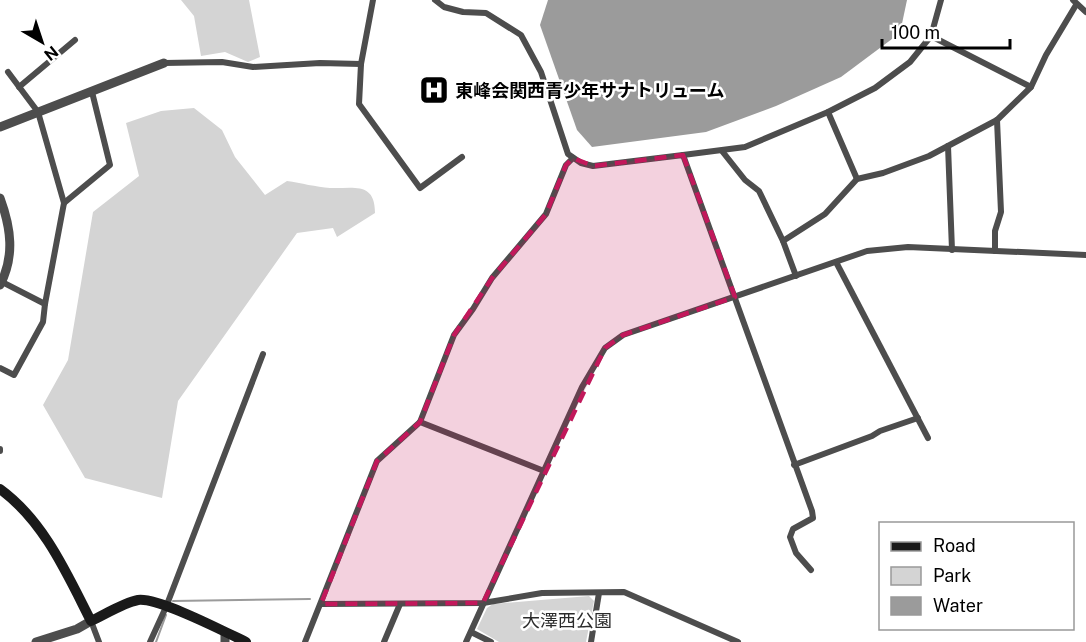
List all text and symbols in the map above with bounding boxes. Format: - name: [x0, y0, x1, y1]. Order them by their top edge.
- north arrow: [12, 12, 72, 72]
- scale bar: [882, 12, 1010, 50]
- text: 100 m: [891, 22, 940, 43]
- text: N: [40, 42, 62, 65]
- hospital icon: 東峰会関西青少年サナトリューム: [418, 74, 450, 106]
- place label: 東峰会関西青少年サナトリューム: [455, 80, 724, 101]
- legend: [879, 522, 1074, 630]
- text: Road: [933, 535, 976, 556]
- text: Park: [933, 565, 971, 586]
- text: Water: [933, 595, 983, 616]
- park label: 大澤西公園: [522, 610, 612, 631]

